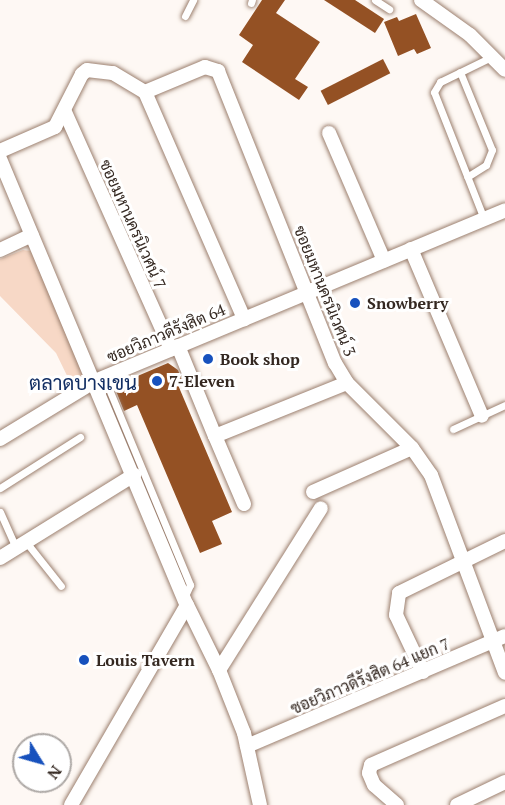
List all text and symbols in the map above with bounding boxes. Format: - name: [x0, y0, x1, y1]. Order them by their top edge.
- street label: ซอยมหานครนิเวศน์ 7: [96, 156, 170, 292]
- street label: ซอยมหานครนิเวศน์ 3: [290, 223, 360, 359]
- place label: Snowberry: [367, 293, 448, 313]
- marker: Snowberry: [348, 296, 362, 310]
- street label: ซอยวิภาวดีรังสิต 64: [104, 299, 228, 367]
- place label: Book shop: [220, 349, 300, 369]
- marker: Book shop: [201, 352, 215, 366]
- district label: ตลาดบางเขน: [29, 370, 137, 394]
- place label: 7-Eleven: [169, 371, 235, 391]
- marker: 7-Eleven: [150, 374, 164, 388]
- street label: ซอยวิภาวดีรังสิต 64 แยก 7: [288, 634, 452, 718]
- place label: Louis Tavern: [96, 650, 195, 670]
- marker: Louis Tavern: [77, 653, 91, 667]
- north arrow: [12, 733, 72, 793]
- text: N: [42, 761, 67, 784]

